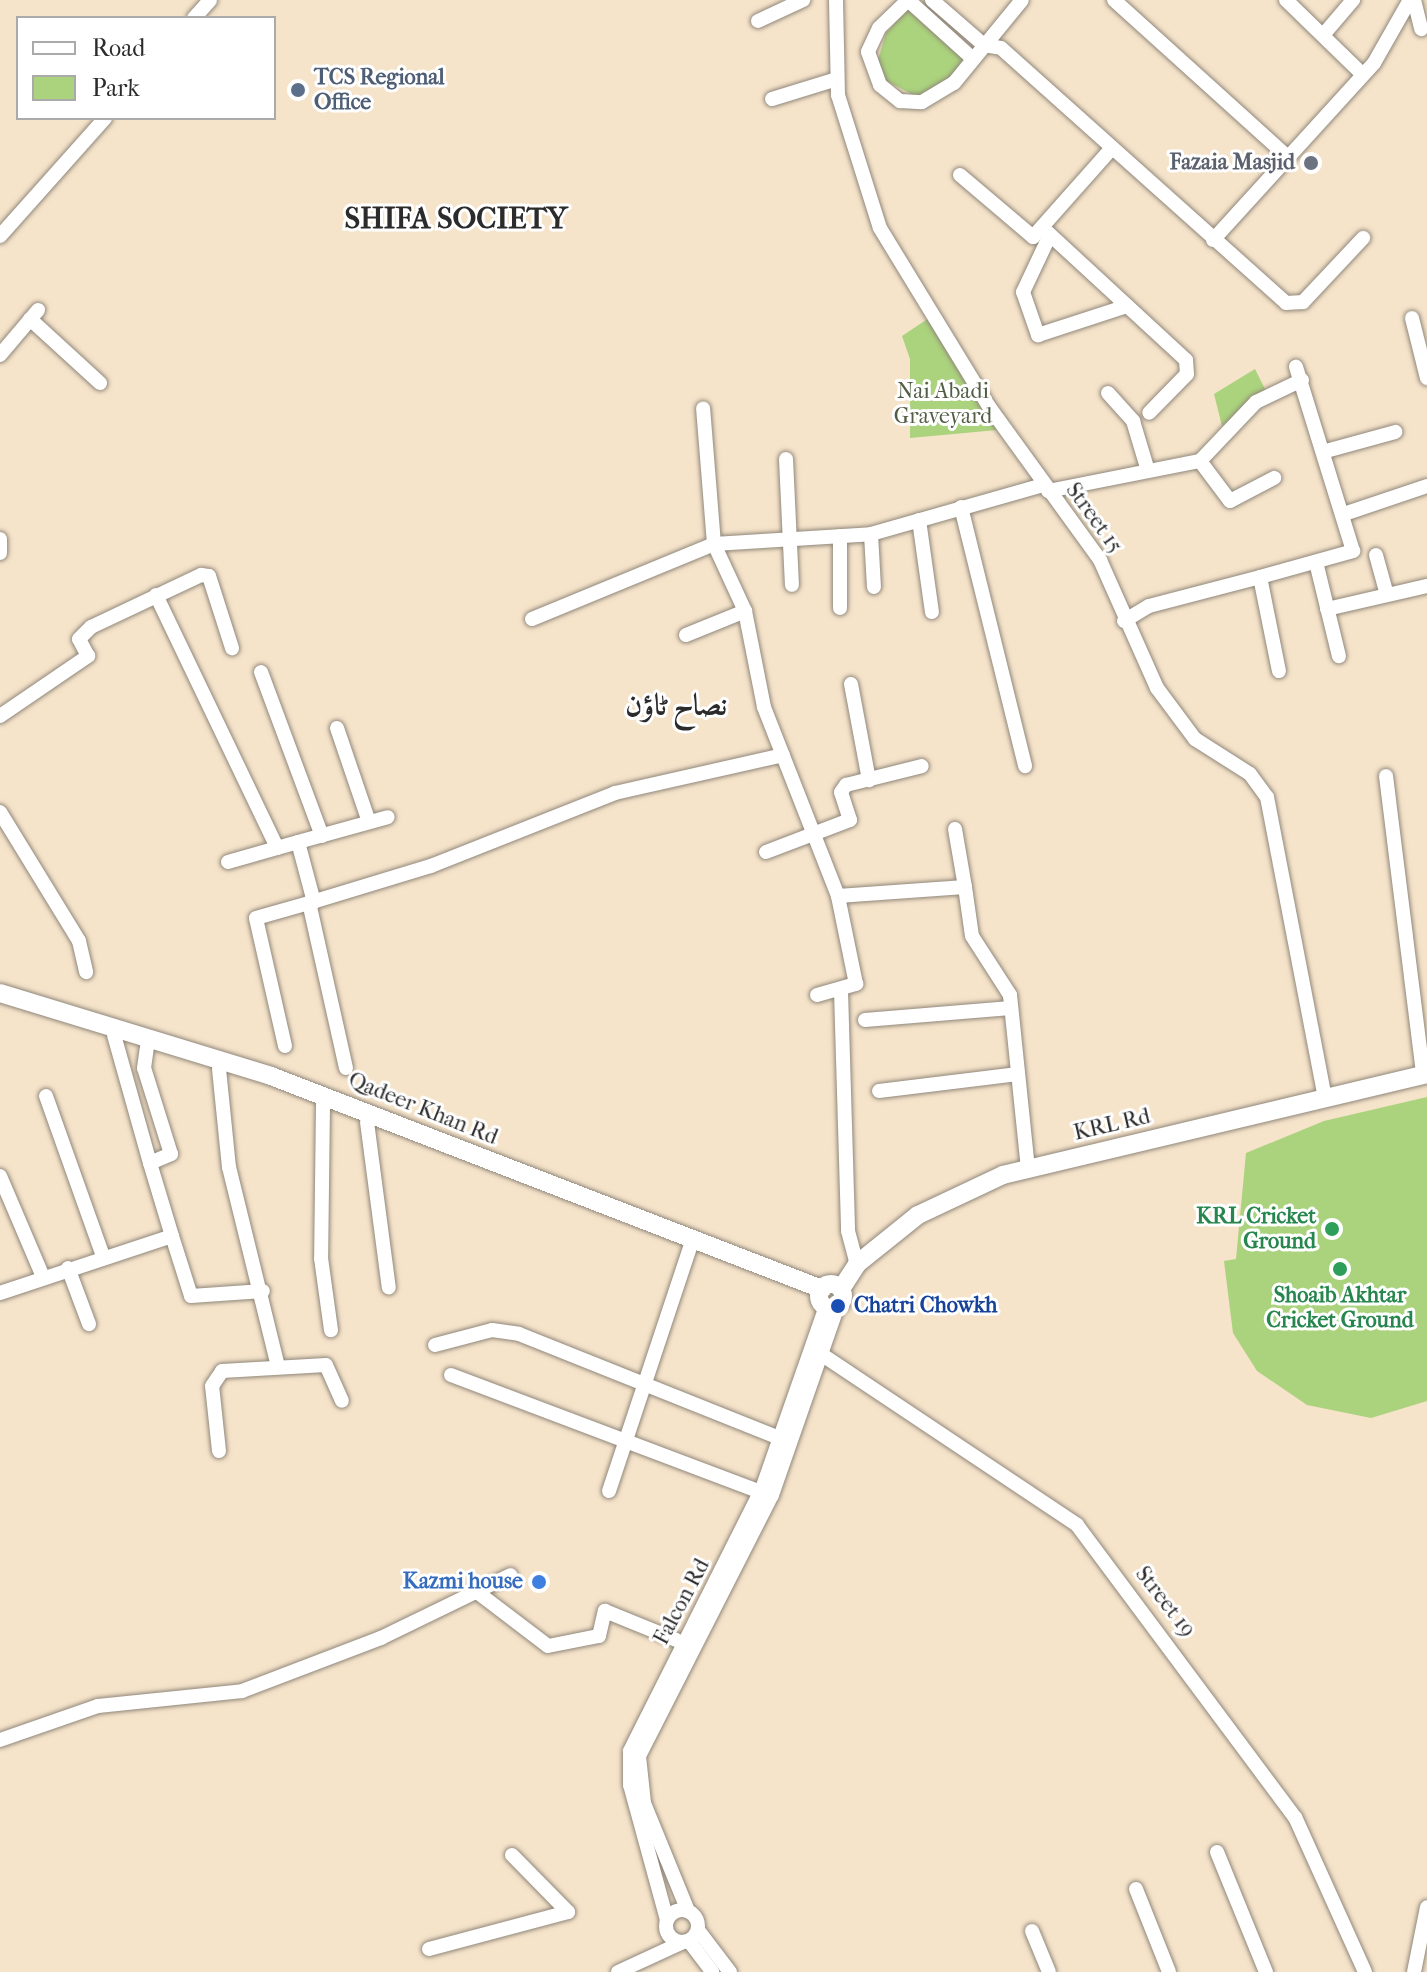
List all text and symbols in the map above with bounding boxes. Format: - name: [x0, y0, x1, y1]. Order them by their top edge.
- legend: [16, 16, 276, 120]
- text: Road: [92, 34, 145, 62]
- place label: TCS Regional Office: [314, 64, 445, 116]
- text: Park: [92, 74, 140, 102]
- marker: TCS Regional Office: [289, 81, 307, 99]
- place label: Fazaia Masjid: [1169, 150, 1295, 176]
- marker: Fazaia Masjid: [1302, 154, 1320, 172]
- district label: SHIFA SOCIETY: [332, 201, 580, 237]
- park label: Nai Abadi Graveyard: [894, 378, 992, 430]
- street label: Street 15: [1060, 478, 1128, 558]
- district label: نصاح ٹاؤن: [625, 688, 727, 724]
- street label: Qadeer Khan Rd: [344, 1067, 502, 1151]
- street label: KRL Rd: [1071, 1103, 1153, 1147]
- place label: KRL Cricket Ground: [1196, 1203, 1316, 1254]
- marker: KRL Cricket Ground: [1323, 1220, 1341, 1238]
- marker: Shoaib Akhtar Cricket Ground: [1331, 1260, 1349, 1278]
- place label: Shoaib Akhtar Cricket Ground: [1266, 1282, 1414, 1334]
- place label: Chatri Chowkh: [854, 1293, 997, 1319]
- marker: Chatri Chowkh: [829, 1297, 847, 1315]
- street label: Falcon Rd: [648, 1554, 716, 1650]
- street label: Street 19: [1129, 1561, 1201, 1643]
- place label: Kazmi house: [403, 1569, 523, 1595]
- marker: Kazmi house: [530, 1573, 548, 1591]

